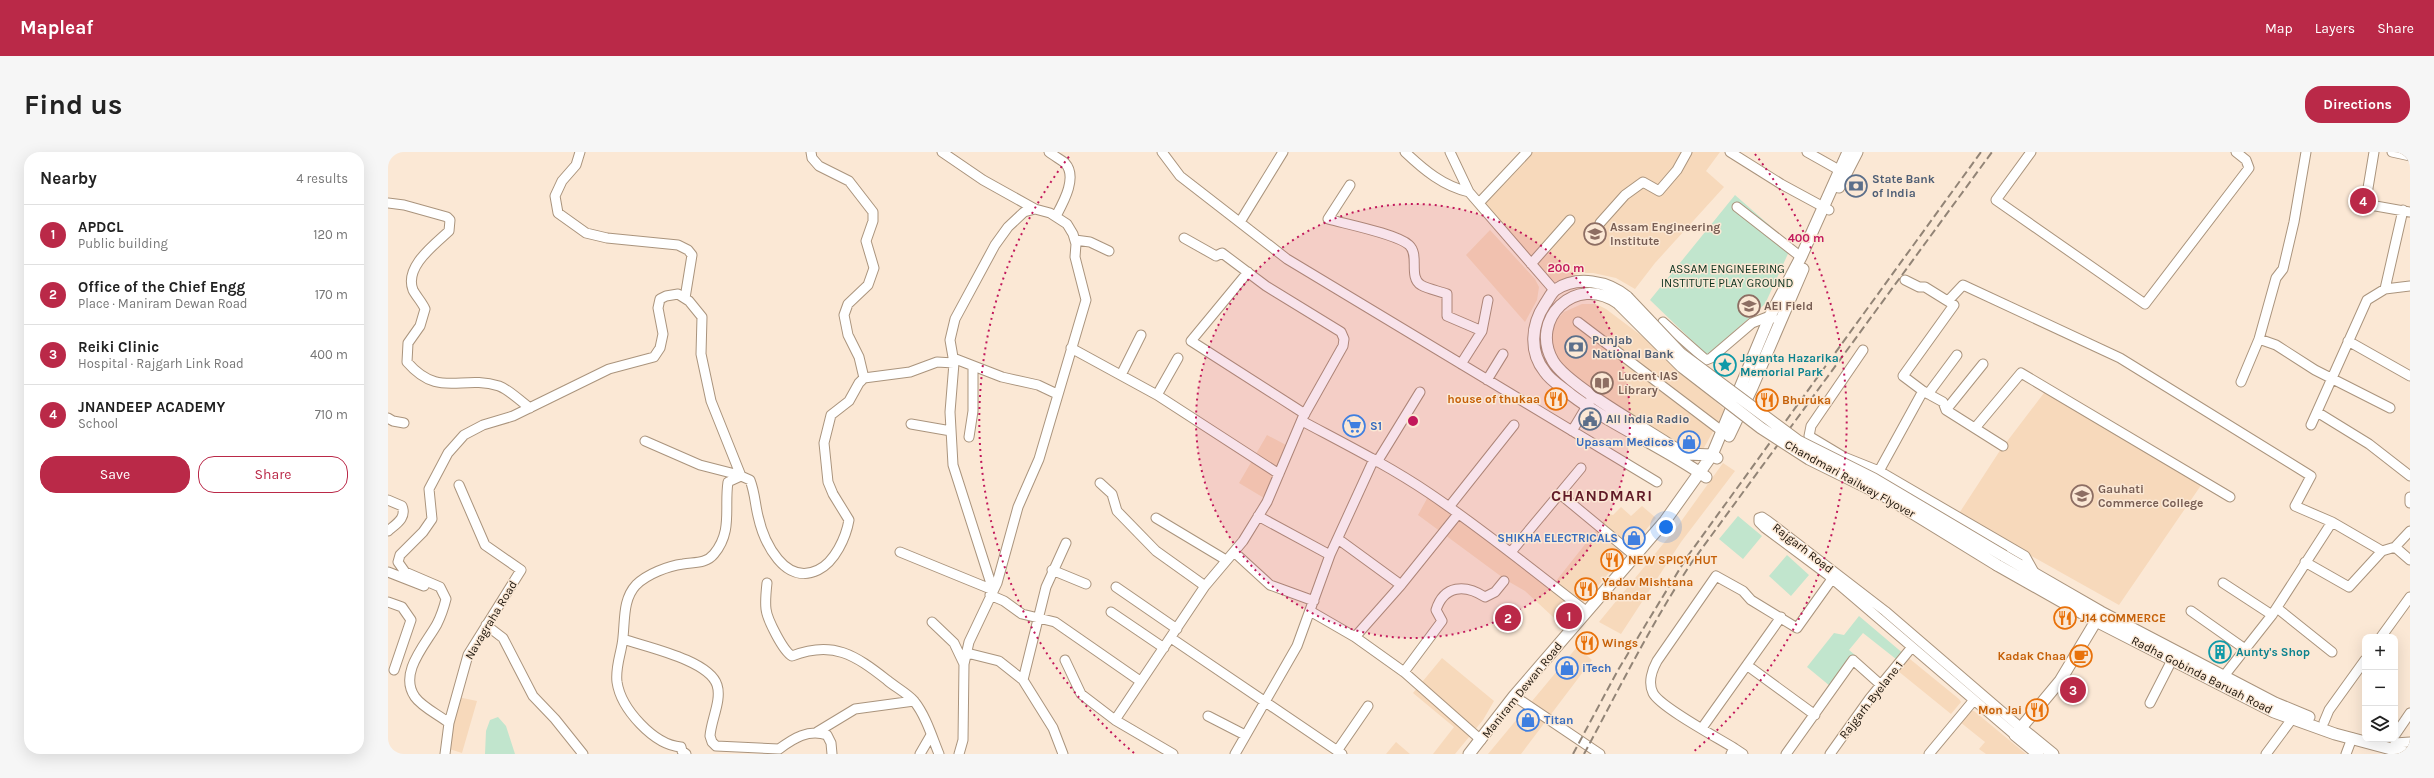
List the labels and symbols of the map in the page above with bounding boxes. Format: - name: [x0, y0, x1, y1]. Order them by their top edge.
- place label: State Bank of India: [1872, 172, 1935, 200]
- bank icon: State Bank of India: [1843, 173, 1869, 199]
- pin: 4: [2350, 186, 2376, 216]
- place label: Assam Engineering Institute: [1610, 220, 1720, 248]
- school or university icon: Assam Engineering Institute: [1582, 221, 1608, 247]
- text: 400 m: [1788, 231, 1824, 245]
- text: 200 m: [1548, 261, 1584, 275]
- park label: ASSAM ENGINEERING INSTITUTE PLAY GROUND: [1661, 262, 1793, 290]
- school or university icon: AEI Field: [1736, 293, 1762, 319]
- place label: AEI Field: [1764, 299, 1813, 313]
- place label: Punjab National Bank: [1592, 333, 1674, 361]
- bank icon: Punjab National Bank: [1563, 334, 1589, 360]
- place label: Jayanta Hazarika Memorial Park: [1740, 351, 1839, 379]
- place icon: Jayanta Hazarika Memorial Park: [1712, 352, 1738, 378]
- place label: Lucent IAS Library: [1618, 369, 1678, 397]
- library icon: Lucent IAS Library: [1589, 370, 1615, 396]
- restaurant icon: house of thukaa: [1543, 386, 1569, 412]
- restaurant icon: Bhuruka: [1754, 387, 1780, 413]
- place label: house of thukaa: [1447, 392, 1540, 406]
- place label: Bhuruka: [1782, 393, 1831, 407]
- public building icon: All India Radio: [1577, 406, 1603, 432]
- place label: All India Radio: [1606, 412, 1689, 426]
- supermarket icon: S1: [1341, 413, 1367, 439]
- centre of rings: [1406, 414, 1420, 428]
- place label: S1: [1370, 419, 1382, 433]
- shop icon: Upasam Medicos: [1676, 429, 1702, 455]
- place label: Upasam Medicos: [1576, 435, 1674, 449]
- street label: Chandmari Railway Flyover: [1782, 437, 1918, 521]
- place label: Gauhati Commerce College: [2098, 482, 2203, 510]
- school or university icon: Gauhati Commerce College: [2069, 483, 2095, 509]
- district label: CHANDMARI: [1551, 486, 1653, 505]
- your location: [1656, 517, 1676, 537]
- street label: Rajgarh Road: [1770, 520, 1836, 576]
- shop icon: SHIKHA ELECTRICALS: [1621, 525, 1647, 551]
- place label: SHIKHA ELECTRICALS: [1497, 531, 1618, 545]
- restaurant icon: NEW SPICY HUT: [1599, 547, 1625, 573]
- place label: NEW SPICY HUT: [1628, 553, 1718, 567]
- place label: Yadav Mishtana Bhandar: [1602, 575, 1693, 603]
- restaurant icon: Yadav Mishtana Bhandar: [1573, 576, 1599, 602]
- street label: Navagraha Road: [462, 578, 520, 662]
- pin: 1: [1556, 601, 1582, 631]
- pin: 2: [1495, 603, 1521, 633]
- restaurant icon: J14 COMMERCE: [2052, 605, 2078, 631]
- place label: J14 COMMERCE: [2080, 611, 2166, 625]
- restaurant icon: Wings: [1574, 630, 1600, 656]
- street label: Radha Gobinda Baruah Road: [2129, 633, 2275, 717]
- place label: Wings: [1602, 636, 1638, 650]
- street label: Maniram Dewan Road: [1479, 639, 1565, 741]
- building icon: Aunty's Shop: [2207, 639, 2233, 665]
- cafe icon: Kadak Chaa: [2068, 643, 2094, 669]
- place label: Aunty's Shop: [2236, 645, 2310, 659]
- place label: Kadak Chaa: [1997, 649, 2066, 663]
- shop icon: iTech: [1554, 655, 1580, 681]
- street label: Rajgarh Byelane 1: [1836, 658, 1906, 742]
- place label: iTech: [1582, 661, 1612, 675]
- pin: 3: [2060, 675, 2086, 705]
- restaurant icon: Mon Jai: [2024, 697, 2050, 723]
- place label: Mon Jai: [1978, 703, 2022, 717]
- shop icon: Titan: [1515, 707, 1541, 733]
- place label: Titan: [1544, 713, 1574, 727]

